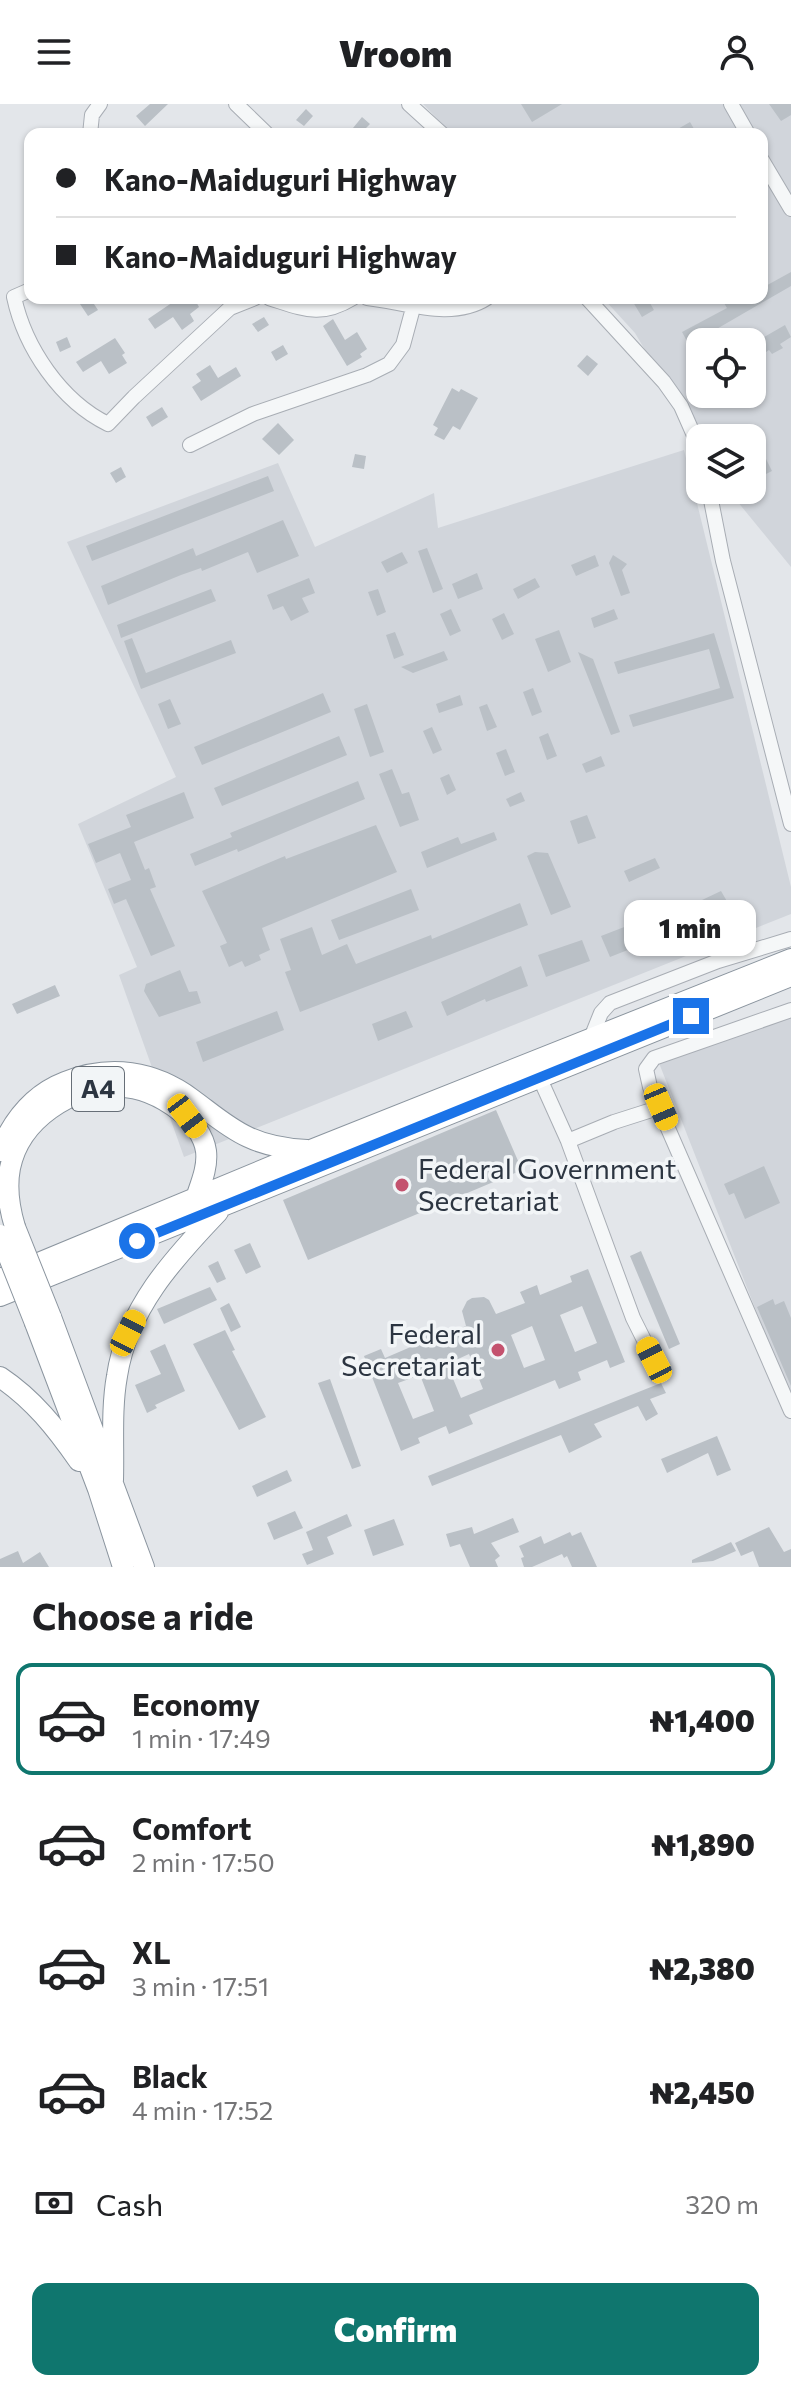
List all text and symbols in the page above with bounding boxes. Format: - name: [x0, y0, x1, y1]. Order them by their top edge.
- icon: menu: [32, 30, 76, 74]
- text: Vroom: [339, 30, 452, 74]
- icon: person: [715, 30, 759, 74]
- text: Kano-Maiduguri Highway: [104, 160, 457, 197]
- text: Kano-Maiduguri Highway: [104, 237, 457, 274]
- map controls: [686, 328, 766, 504]
- button: locate: [686, 328, 766, 408]
- button: layers: [686, 424, 766, 504]
- callout: 1 min: [625, 900, 757, 956]
- text: 1 min: [659, 912, 721, 943]
- route end: [673, 998, 709, 1034]
- road number: A4: [72, 1067, 124, 1111]
- car: [641, 1080, 681, 1134]
- car: [163, 1090, 211, 1142]
- place label: Federal Government Secretariat: [418, 1151, 677, 1217]
- marker: Federal Government Secretariat: [393, 1176, 411, 1194]
- route start: [119, 1223, 155, 1259]
- car: [106, 1306, 150, 1360]
- place label: Federal Secretariat: [341, 1316, 482, 1382]
- car: [632, 1333, 676, 1387]
- marker: Federal Secretariat: [489, 1341, 507, 1359]
- text: Choose a ride: [32, 1593, 253, 1637]
- icon: car: [36, 1683, 108, 1755]
- text: Economy: [132, 1685, 260, 1722]
- text: ₦1,400: [649, 1701, 755, 1738]
- text: 1 min · 17:49: [132, 1722, 271, 1753]
- icon: car: [36, 1807, 108, 1879]
- text: Comfort: [132, 1809, 251, 1846]
- text: ₦1,890: [651, 1825, 755, 1862]
- text: 2 min · 17:50: [132, 1846, 275, 1877]
- icon: car: [36, 1931, 108, 2003]
- text: XL: [132, 1933, 171, 1970]
- text: ₦2,380: [649, 1949, 755, 1986]
- text: 3 min · 17:51: [132, 1970, 269, 2001]
- icon: car: [36, 2055, 108, 2127]
- text: Black: [132, 2057, 208, 2094]
- text: ₦2,450: [649, 2073, 755, 2110]
- text: 4 min · 17:52: [132, 2094, 273, 2125]
- icon: cash: [32, 2181, 76, 2225]
- text: Cash: [96, 2185, 163, 2222]
- text: 320 m: [685, 2188, 759, 2219]
- button: Confirm: [32, 2283, 759, 2375]

